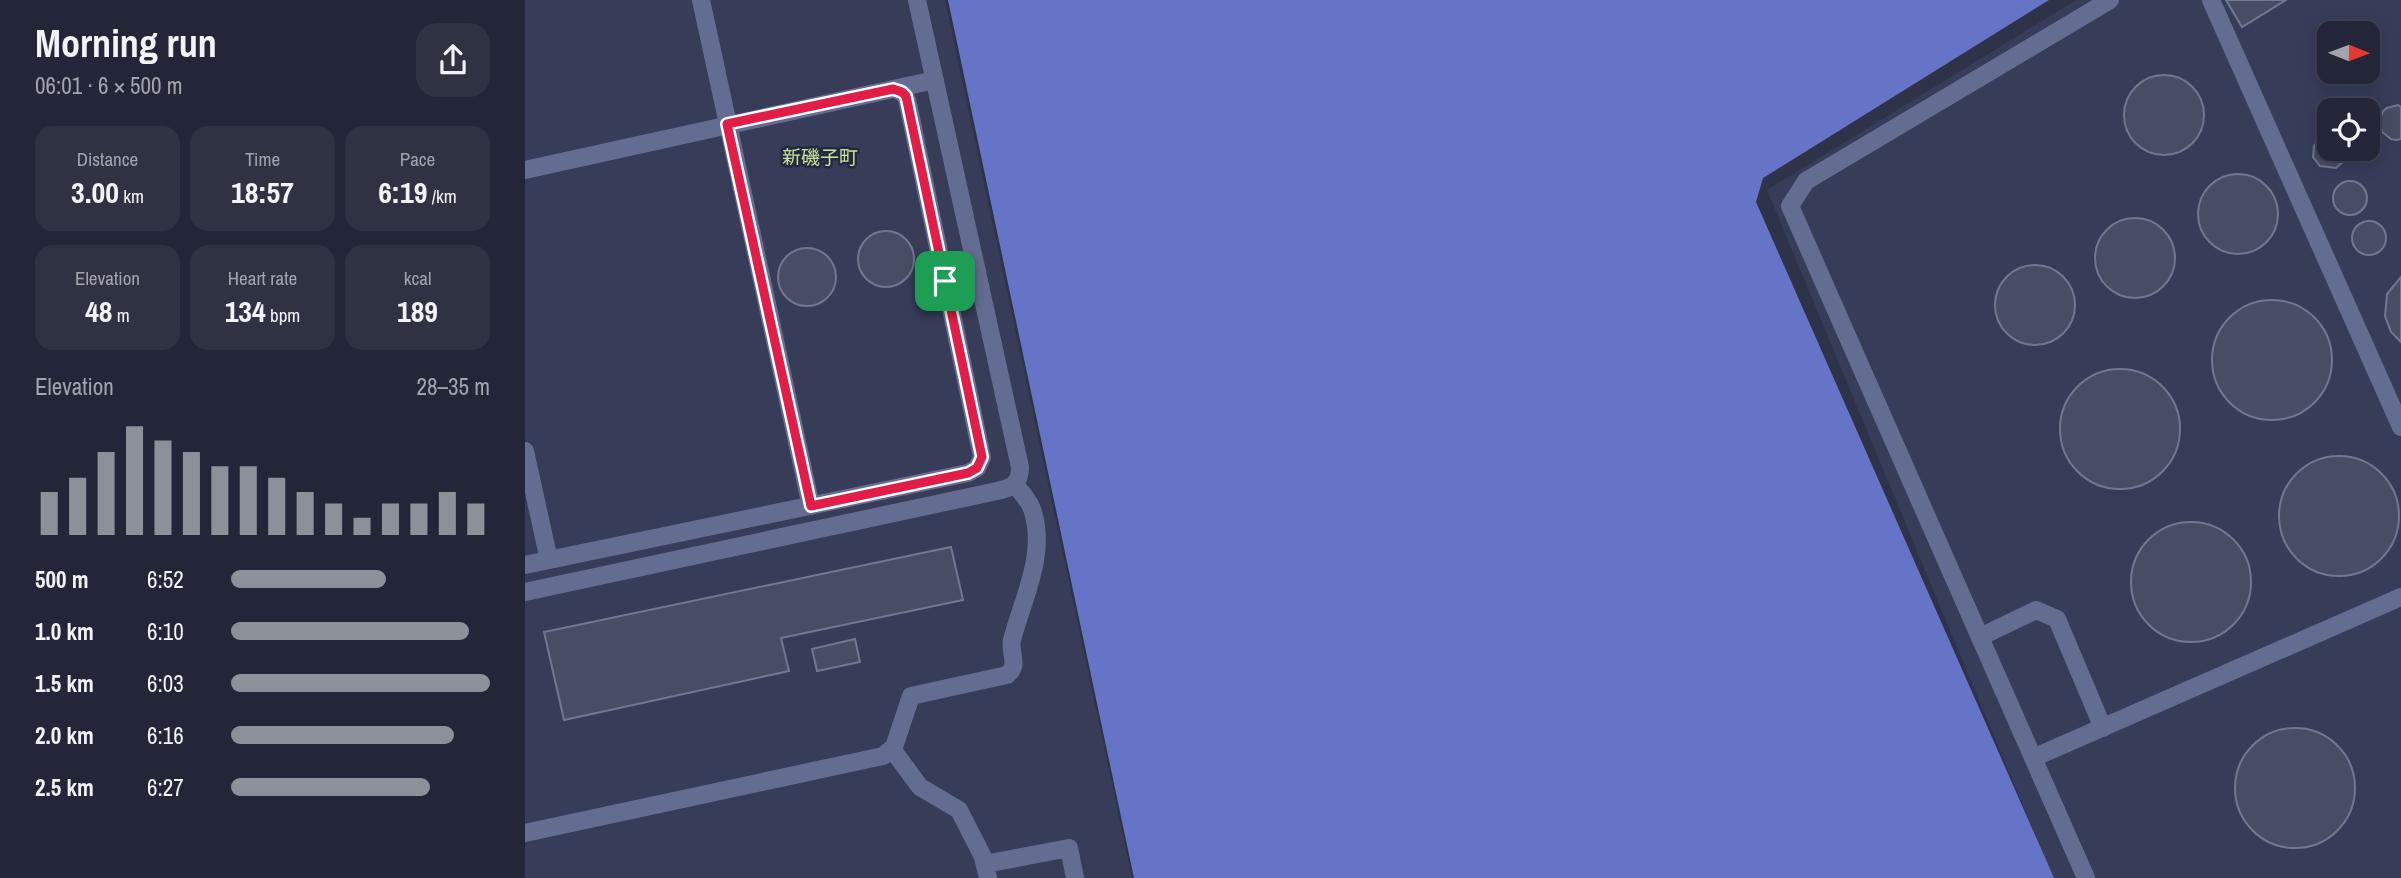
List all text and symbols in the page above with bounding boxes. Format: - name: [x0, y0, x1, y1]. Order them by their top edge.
- text: Morning run: [35, 18, 217, 69]
- north arrow: [2317, 21, 2380, 84]
- map controls: [2317, 21, 2380, 161]
- button: share: [416, 23, 490, 97]
- text: 06:01 · 6 × 500 m: [35, 70, 182, 101]
- button: locate: [2317, 98, 2380, 161]
- district label: 新磯子町: [782, 144, 858, 170]
- text: Distance: [77, 146, 138, 172]
- text: Time: [245, 146, 280, 172]
- text: Pace: [400, 146, 435, 172]
- text: 3.00: [71, 172, 119, 212]
- text: 18:57: [231, 172, 294, 212]
- text: 6:19: [378, 172, 427, 212]
- text: km: [119, 183, 144, 209]
- text: /km: [427, 183, 457, 209]
- pin: [915, 251, 975, 311]
- icon: arrive: [926, 262, 964, 300]
- text: Elevation: [75, 265, 140, 291]
- text: Heart rate: [228, 265, 297, 291]
- text: kcal: [404, 265, 431, 291]
- text: 48: [85, 291, 113, 331]
- text: 134: [225, 291, 266, 331]
- text: 189: [397, 291, 438, 331]
- text: m: [113, 302, 130, 328]
- text: bpm: [266, 302, 300, 328]
- text: Elevation: [35, 371, 114, 402]
- text: 28–35 m: [417, 371, 490, 402]
- text: 500 m: [35, 564, 88, 595]
- text: 6:52: [147, 564, 184, 595]
- text: 1.0 km: [35, 616, 94, 647]
- text: 6:10: [147, 616, 184, 647]
- text: 1.5 km: [35, 668, 94, 699]
- text: 6:03: [147, 668, 184, 699]
- text: 2.0 km: [35, 720, 94, 751]
- text: 6:16: [147, 720, 184, 751]
- text: 2.5 km: [35, 772, 94, 803]
- text: 6:27: [147, 772, 184, 803]

